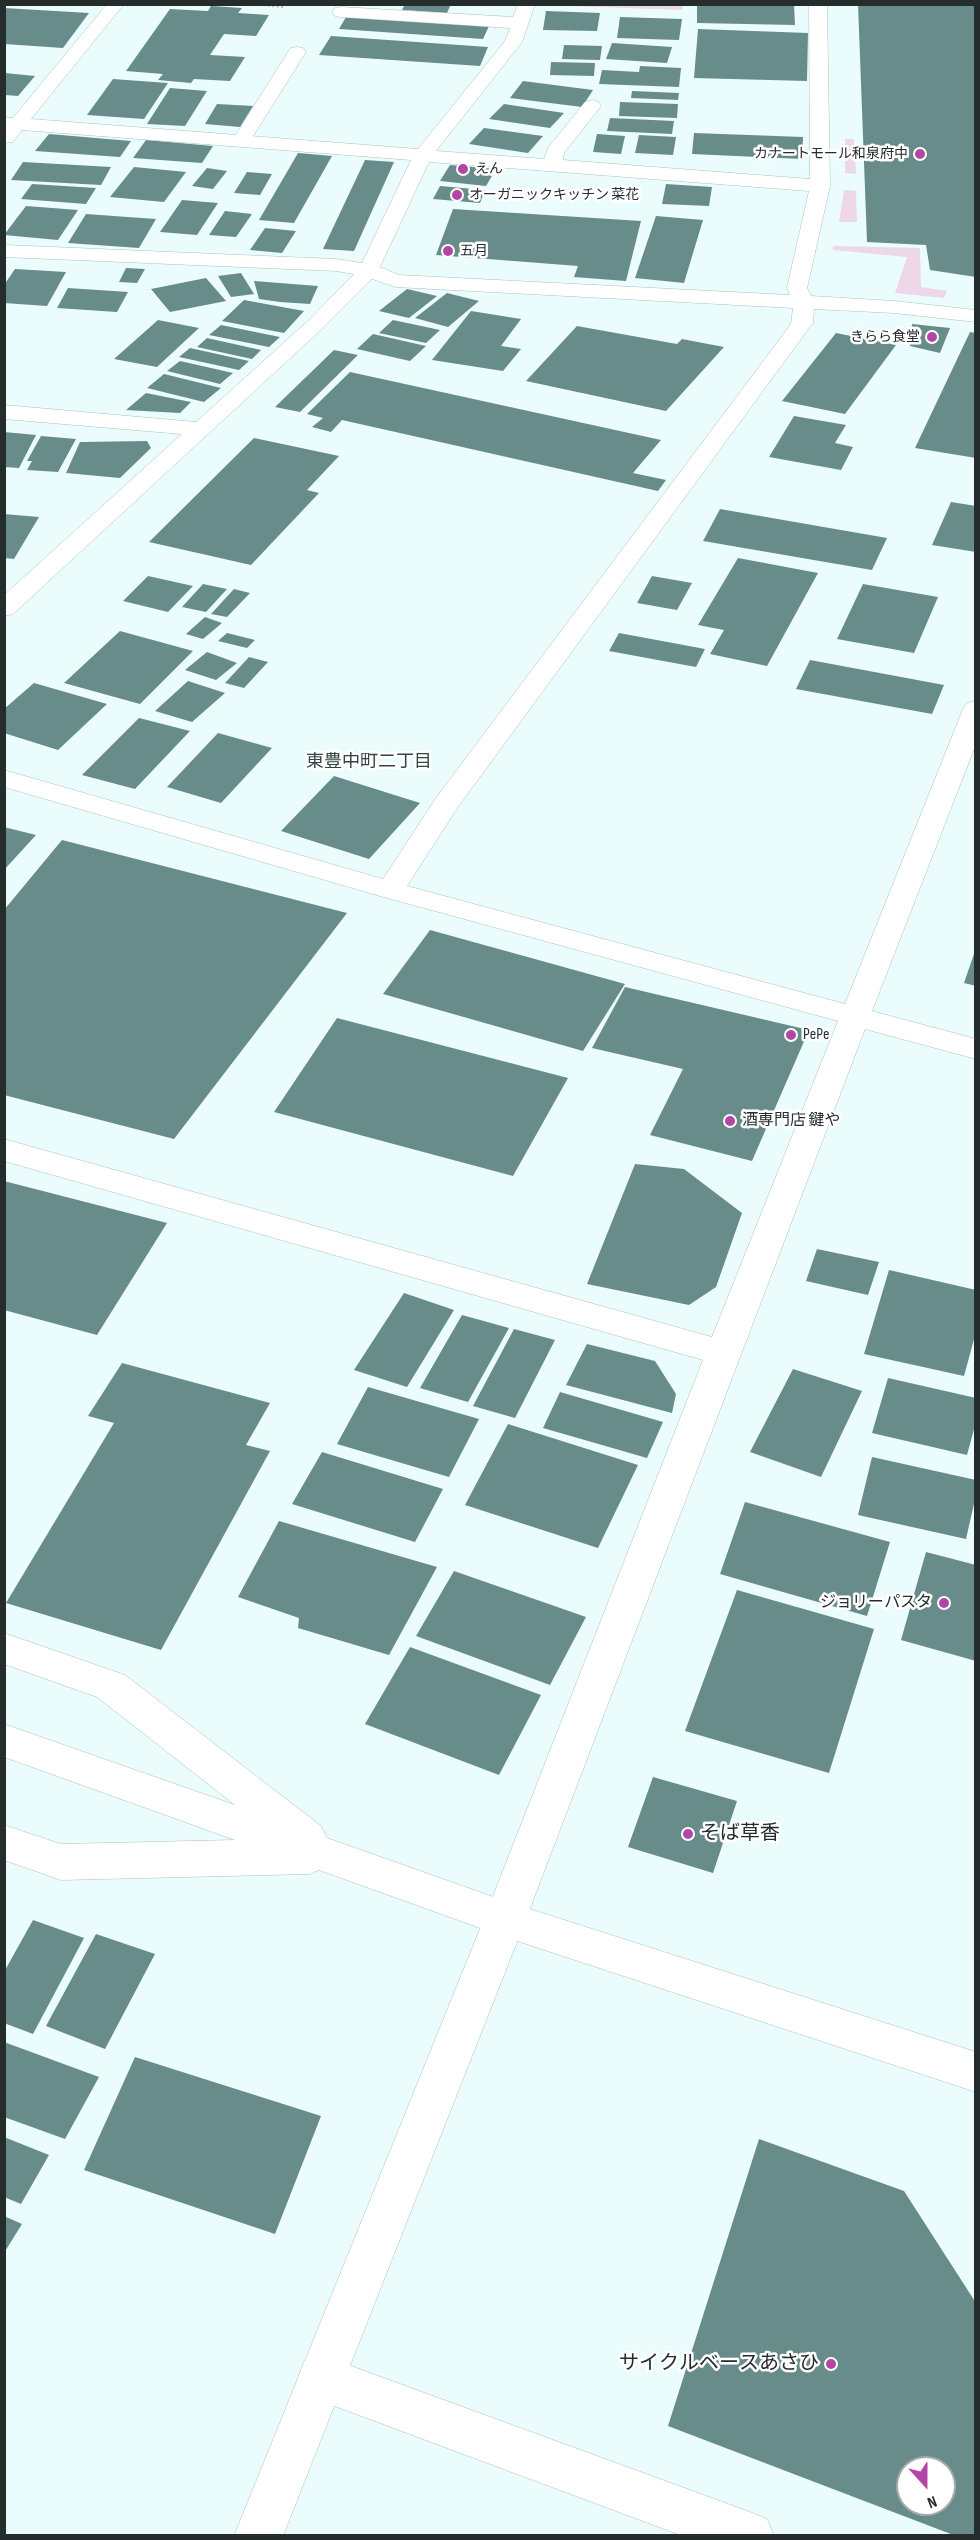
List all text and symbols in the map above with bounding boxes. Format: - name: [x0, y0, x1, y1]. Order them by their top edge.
- place label: カナートモール和泉府中: [754, 146, 908, 162]
- marker: カナートモール和泉府中: [913, 147, 927, 161]
- place label: えん: [475, 161, 503, 177]
- marker: えん: [456, 162, 470, 176]
- place label: オーガニックキッチン 菜花: [469, 187, 639, 203]
- marker: オーガニックキッチン 菜花: [450, 188, 464, 202]
- place label: 五月: [460, 243, 488, 259]
- marker: 五月: [441, 244, 455, 258]
- place label: きらら食堂: [850, 329, 920, 345]
- marker: きらら食堂: [925, 330, 939, 344]
- district label: 東豊中町二丁目: [306, 751, 432, 773]
- place label: PePe: [803, 1025, 829, 1045]
- marker: PePe: [784, 1028, 798, 1042]
- place label: 酒専門店 鍵や: [742, 1111, 841, 1131]
- marker: 酒専門店 鍵や: [723, 1114, 737, 1128]
- place label: ジョリーパスタ: [820, 1593, 932, 1613]
- marker: ジョリーパスタ: [937, 1596, 951, 1610]
- place label: そば草香: [700, 1822, 780, 1846]
- marker: そば草香: [681, 1827, 695, 1841]
- place label: サイクルベースあさひ: [619, 2352, 819, 2376]
- marker: サイクルベースあさひ: [824, 2357, 838, 2371]
- north arrow: [896, 2456, 956, 2516]
- text: N: [925, 2491, 939, 2512]

